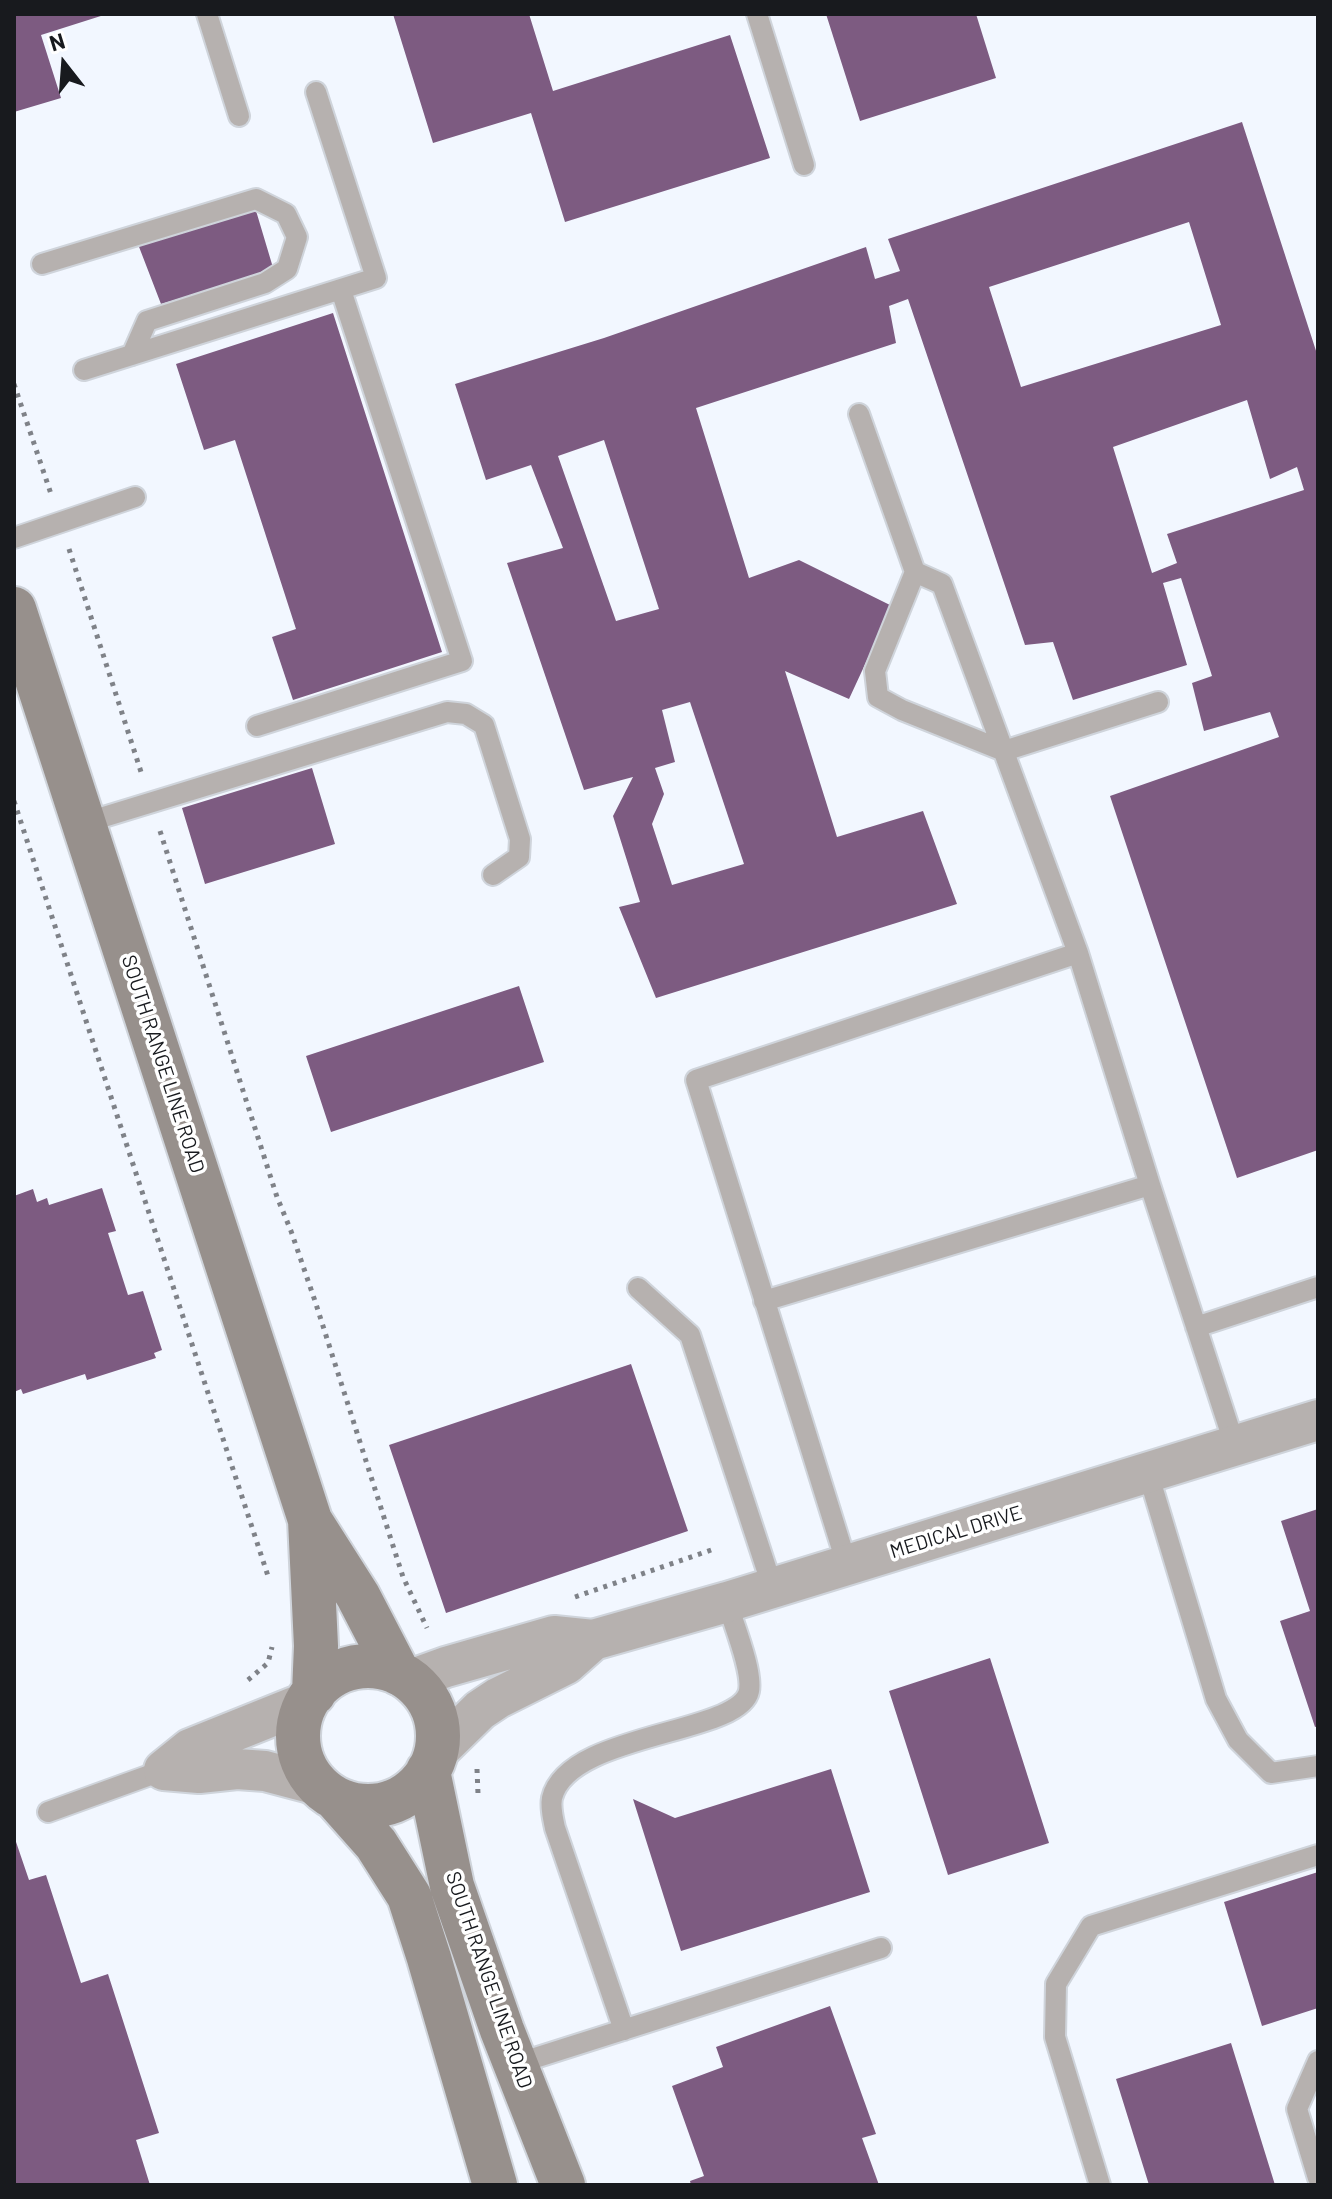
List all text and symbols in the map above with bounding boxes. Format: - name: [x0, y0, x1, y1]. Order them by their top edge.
- north arrow: [24, 24, 104, 104]
- text: N: [46, 26, 68, 56]
- street label: SOUTH RANGE LINE ROAD: [116, 952, 210, 1176]
- street label: MEDICAL DRIVE: [887, 1501, 1025, 1563]
- street label: SOUTH RANGE LINE ROAD: [441, 1869, 537, 2091]

